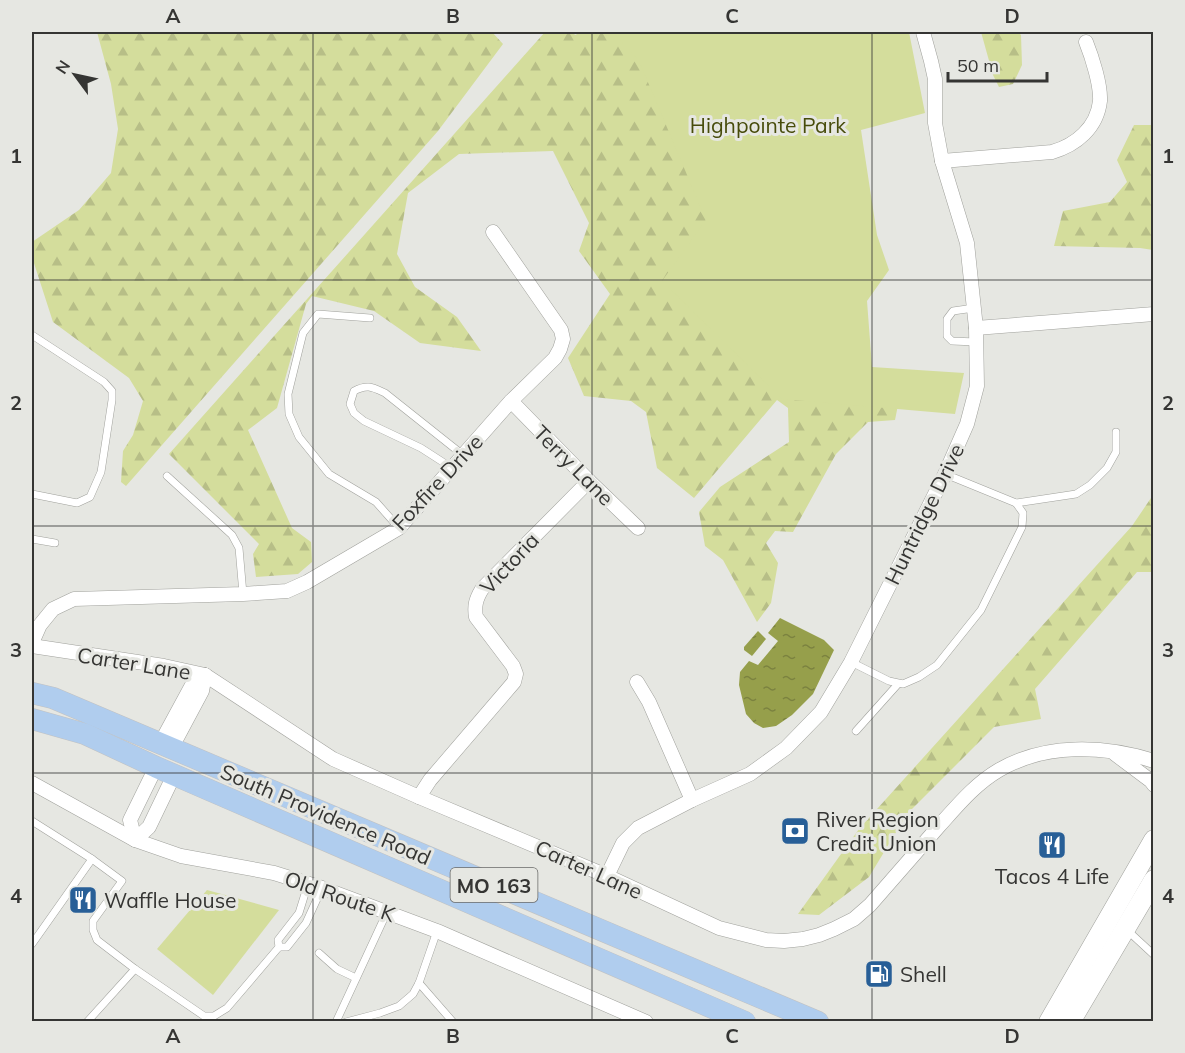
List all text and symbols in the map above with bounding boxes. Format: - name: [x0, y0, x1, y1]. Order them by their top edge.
- text: A: [166, 3, 181, 28]
- text: B: [446, 3, 460, 28]
- text: C: [725, 3, 739, 28]
- text: D: [1004, 3, 1020, 28]
- north arrow: [45, 45, 105, 105]
- scale bar: [948, 45, 1047, 83]
- text: 50 m: [957, 54, 999, 77]
- text: N: [51, 56, 74, 77]
- park label: Highpointe Park: [690, 112, 846, 138]
- text: 1: [10, 143, 22, 168]
- text: 1: [1162, 143, 1174, 168]
- text: 2: [10, 390, 22, 415]
- text: 2: [1162, 390, 1174, 415]
- street label: Terry Lane: [528, 419, 620, 511]
- street label: Foxfire Drive: [386, 429, 488, 535]
- street label: Huntridge Drive: [879, 439, 969, 589]
- street label: Victoria: [474, 527, 544, 599]
- text: 3: [10, 637, 22, 662]
- text: 3: [1162, 637, 1174, 662]
- street label: Carter Lane: [75, 641, 193, 685]
- street label: South Providence Road: [217, 758, 435, 870]
- place label: River Region Credit Union: [816, 806, 939, 856]
- bank icon: River Region Credit Union: [779, 815, 811, 847]
- restaurant icon: Tacos 4 Life: [1036, 829, 1068, 861]
- street label: Carter Lane: [531, 834, 647, 904]
- place label: Tacos 4 Life: [995, 863, 1109, 889]
- street label: Old Route K: [281, 865, 399, 927]
- road number: MO 163: [450, 868, 538, 902]
- text: 4: [10, 883, 22, 908]
- text: 4: [1162, 883, 1174, 908]
- restaurant icon: Waffle House: [67, 884, 99, 916]
- place label: Waffle House: [104, 887, 237, 913]
- fuel station icon: Shell: [863, 958, 895, 990]
- place label: Shell: [900, 961, 947, 987]
- text: A: [166, 1023, 181, 1048]
- text: B: [446, 1023, 460, 1048]
- text: C: [725, 1023, 739, 1048]
- text: D: [1004, 1023, 1020, 1048]

